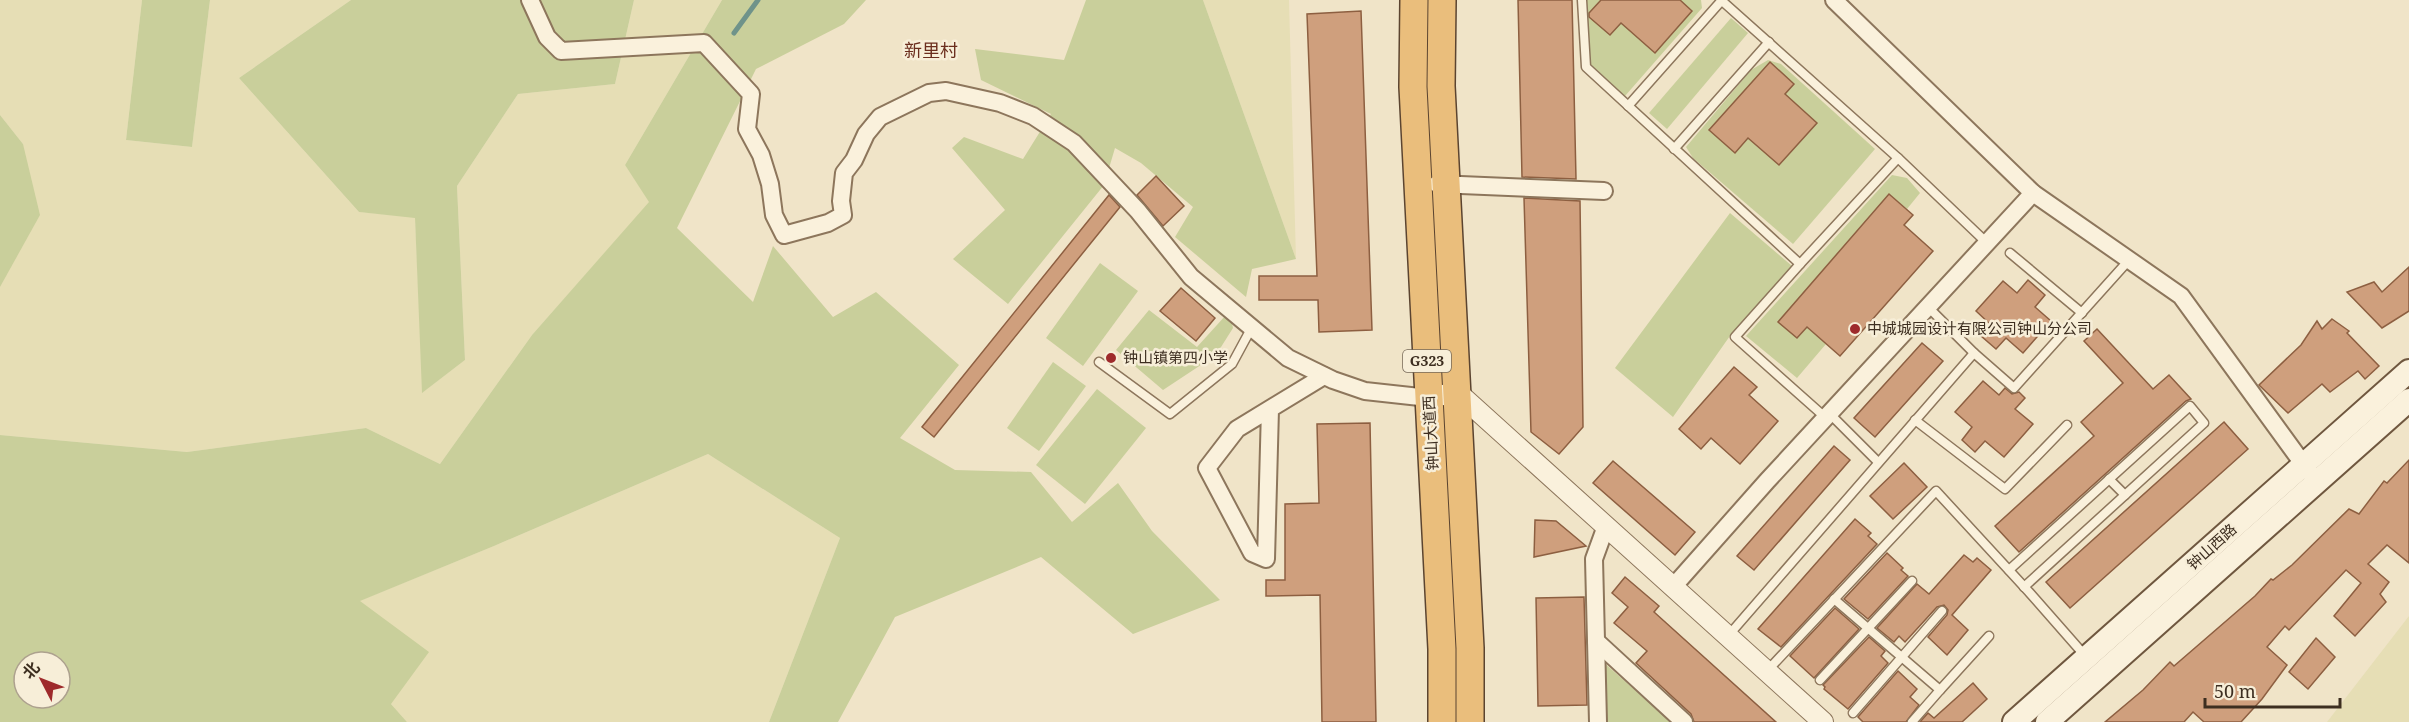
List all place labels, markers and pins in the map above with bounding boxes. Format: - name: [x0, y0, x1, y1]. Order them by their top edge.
- place label: 中城城园设计有限公司钟山分公司: [1867, 318, 2092, 338]
- marker: 中城城园设计有限公司钟山分公司: [1848, 322, 1862, 336]
- place label: 钟山镇第四小学: [1123, 347, 1228, 367]
- marker: 钟山镇第四小学: [1104, 351, 1118, 365]

